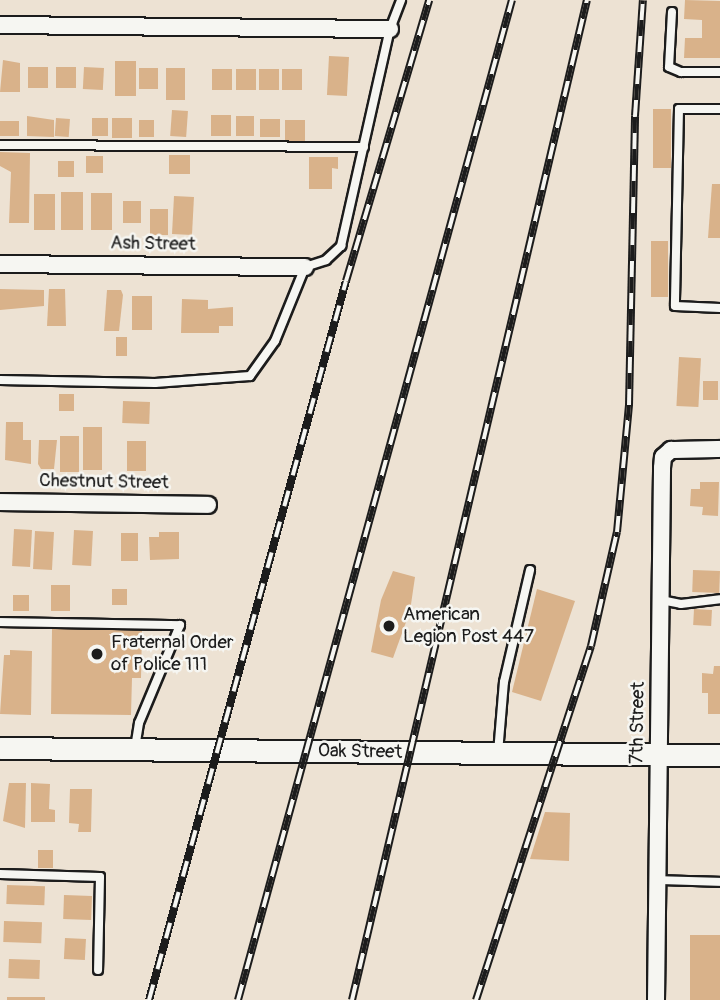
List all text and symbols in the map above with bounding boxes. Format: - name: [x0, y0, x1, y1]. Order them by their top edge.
- street label: Ash Street: [110, 232, 196, 256]
- street label: Chestnut Street: [39, 469, 169, 495]
- place label: American Legion Post 447: [403, 604, 534, 648]
- marker: American Legion Post 447: [381, 618, 397, 634]
- place label: Fraternal Order of Police 111: [111, 632, 234, 676]
- marker: Fraternal Order of Police 111: [89, 646, 105, 662]
- street label: 7th Street: [626, 682, 650, 764]
- street label: Oak Street: [318, 740, 402, 764]

